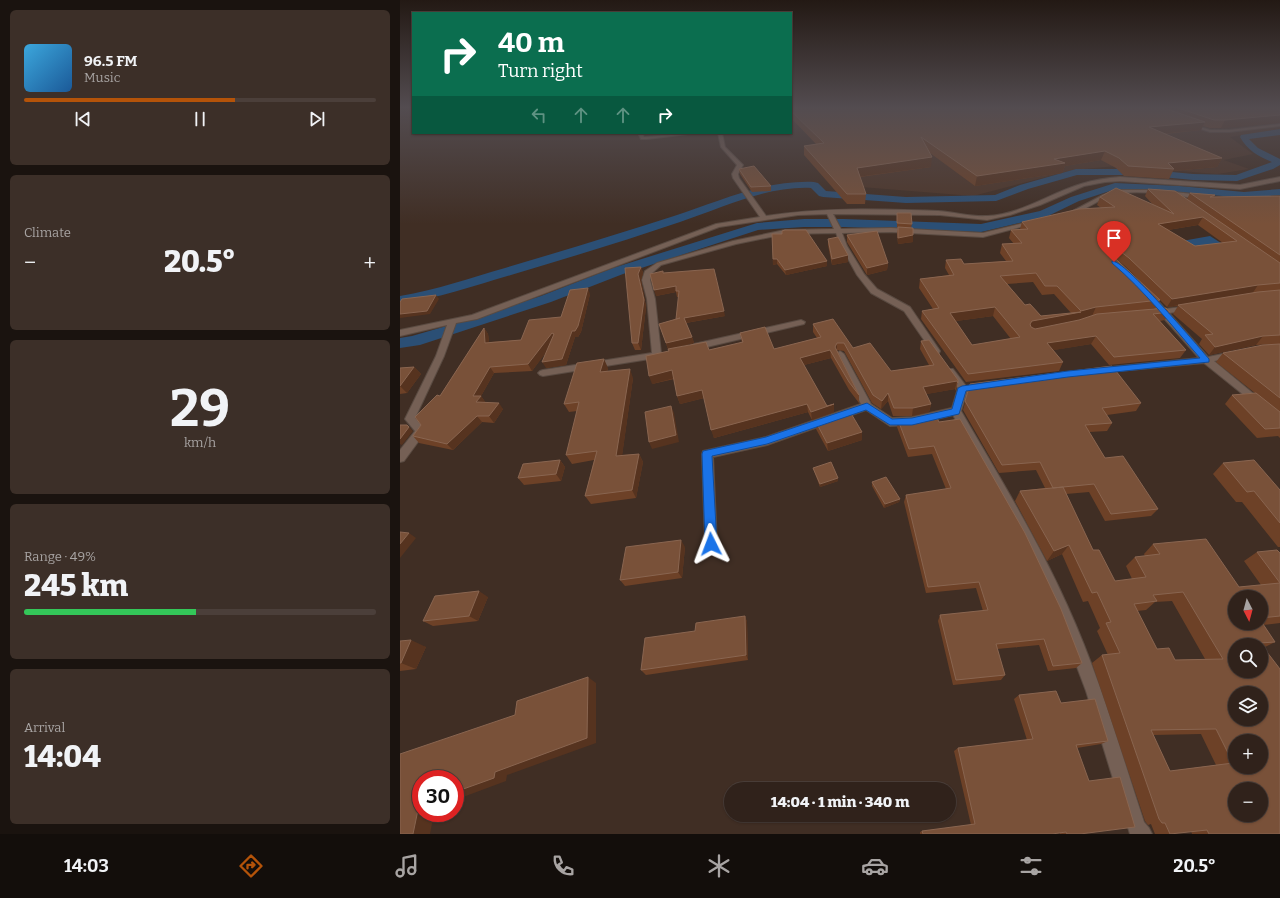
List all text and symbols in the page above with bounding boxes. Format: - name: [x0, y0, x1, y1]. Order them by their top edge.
- text: 40 m: [498, 26, 565, 59]
- icon: right: [432, 28, 484, 80]
- text: 96.5 FM: [84, 52, 137, 70]
- text: Turn right: [498, 60, 583, 82]
- text: Music: [84, 70, 120, 85]
- icon: left: [528, 104, 550, 126]
- icon: ahead: [570, 104, 592, 126]
- icon: ahead: [612, 104, 634, 126]
- icon: right: [654, 104, 676, 126]
- icon: previous: [72, 108, 94, 130]
- icon: pause: [189, 108, 211, 130]
- icon: next: [306, 108, 328, 130]
- pin: [1097, 221, 1131, 262]
- text: Climate: [24, 225, 71, 240]
- icon: arrive: [1103, 227, 1125, 249]
- text: 20.5°: [164, 244, 236, 280]
- text: −: [24, 249, 36, 276]
- text: +: [363, 249, 376, 276]
- text: 29: [170, 377, 230, 440]
- text: km/h: [184, 435, 216, 450]
- position arrow: [690, 523, 732, 565]
- text: Range · 49%: [24, 549, 96, 564]
- text: 245 km: [24, 568, 128, 604]
- north arrow: [1228, 590, 1268, 630]
- map controls: [1228, 590, 1268, 822]
- button: search: [1228, 638, 1268, 678]
- button: layers: [1228, 686, 1268, 726]
- text: Arrival: [24, 720, 65, 735]
- button: +: [1228, 734, 1268, 774]
- text: 14:04: [24, 739, 101, 775]
- speed limit sign: 30: [412, 770, 464, 822]
- button: −: [1228, 782, 1268, 822]
- text: 14:04 · 1 min · 340 m: [771, 793, 909, 811]
- icon: directions: [237, 852, 265, 880]
- icon: music: [393, 852, 421, 880]
- icon: phone: [549, 852, 577, 880]
- icon: climate: [705, 852, 733, 880]
- icon: car: [861, 852, 889, 880]
- icon: filters: [1017, 852, 1045, 880]
- text: 14:03: [64, 855, 109, 877]
- text: 20.5°: [1173, 855, 1216, 877]

